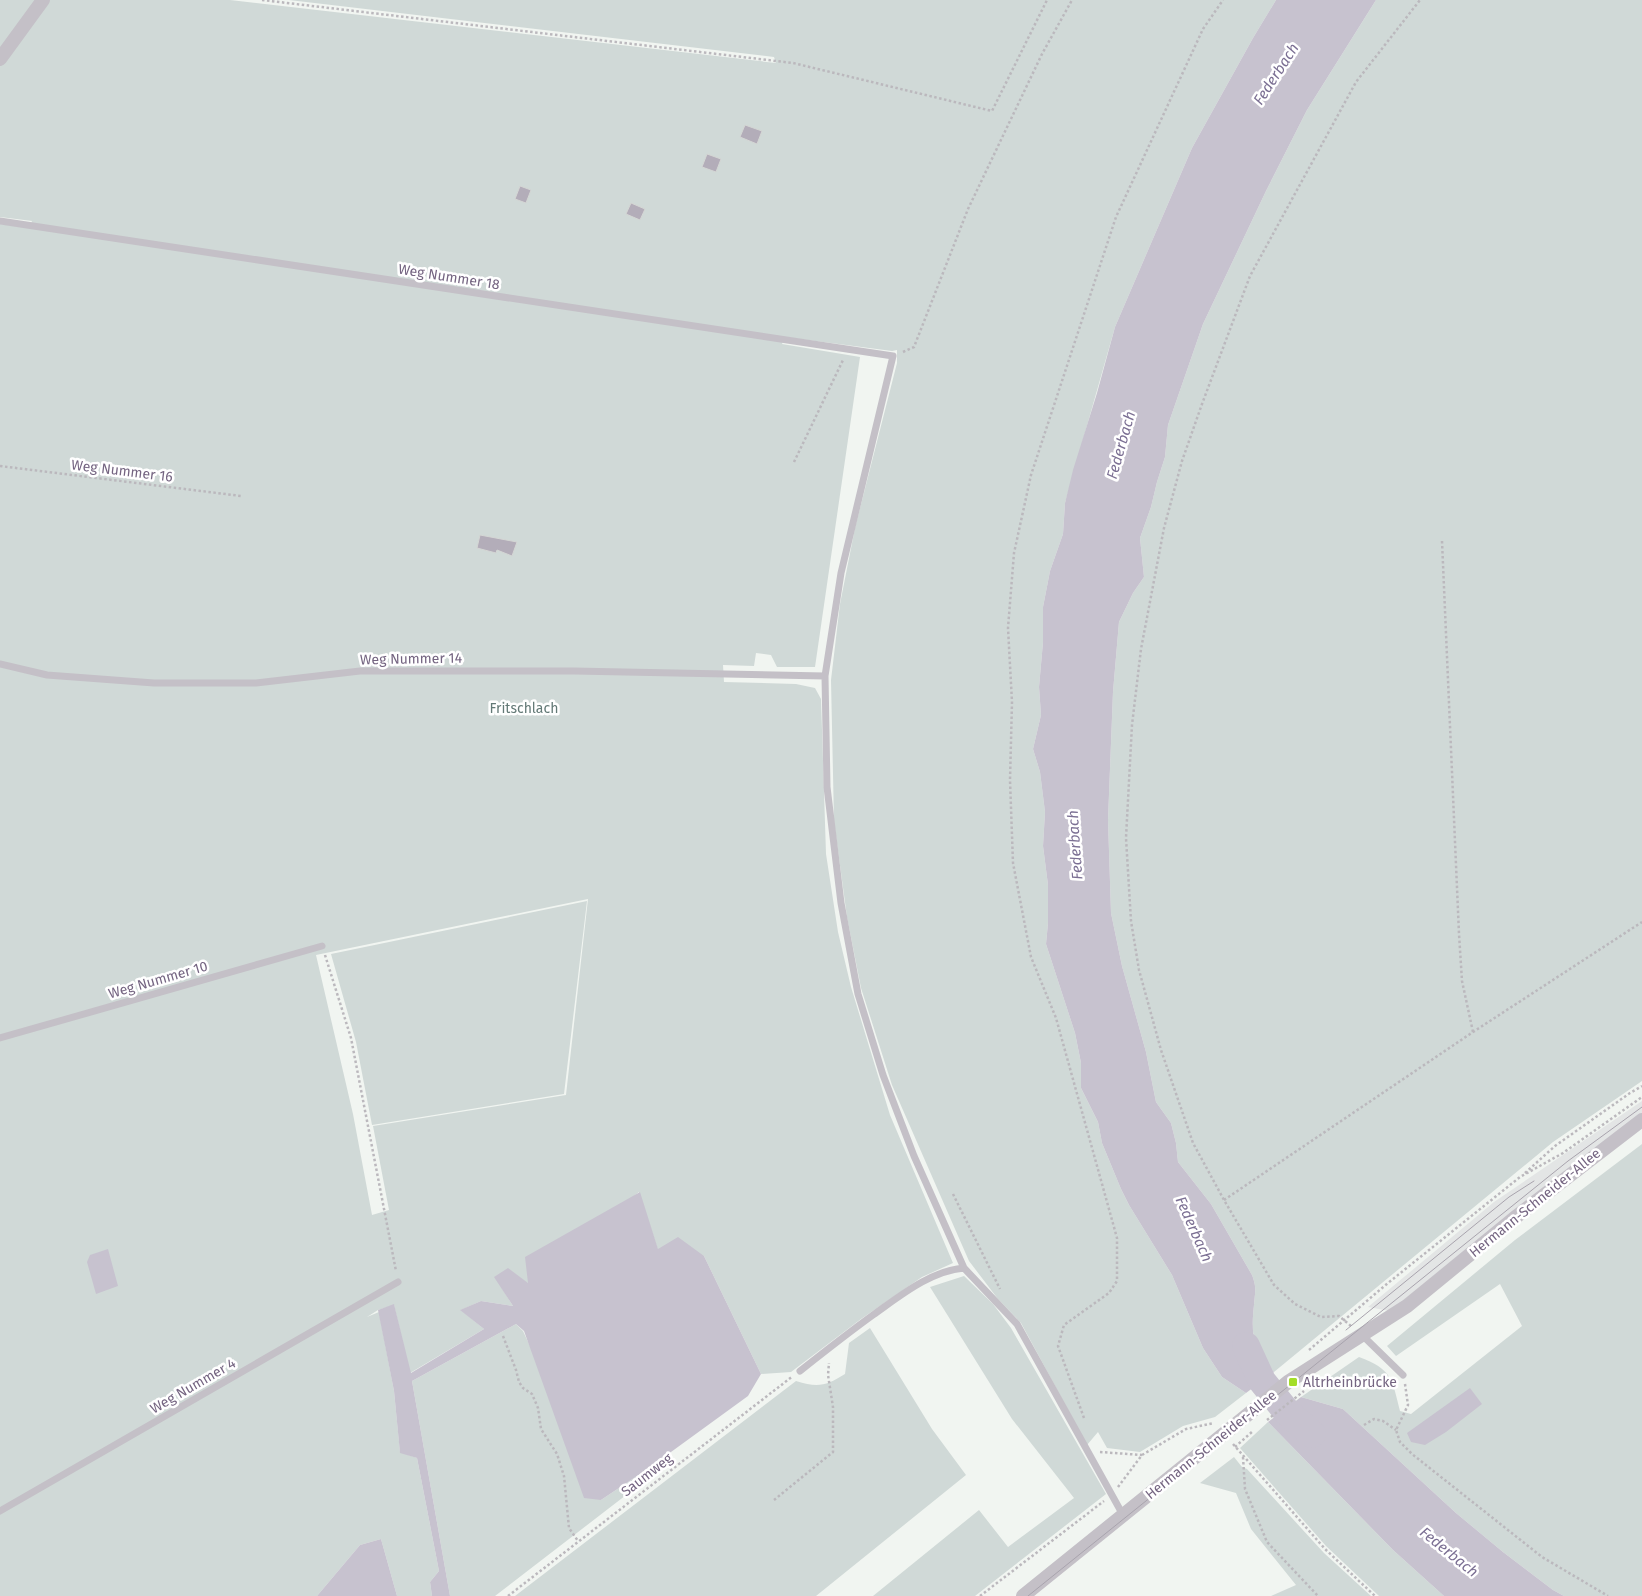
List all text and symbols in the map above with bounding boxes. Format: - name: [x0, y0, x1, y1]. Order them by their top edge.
- water label: Federbach: [1249, 40, 1303, 108]
- street label: Weg Nummer 18: [397, 261, 501, 293]
- water label: Federbach: [1103, 409, 1139, 481]
- street label: Weg Nummer 16: [70, 456, 174, 486]
- street label: Weg Nummer 14: [360, 650, 463, 668]
- park label: Fritschlach: [490, 700, 558, 717]
- water label: Federbach: [1064, 810, 1086, 880]
- street label: Weg Nummer 10: [106, 958, 210, 1002]
- street label: Hermann-Schneider-Allee: [1466, 1145, 1604, 1261]
- water label: Federbach: [1172, 1193, 1216, 1265]
- street label: Weg Nummer 4: [147, 1354, 239, 1417]
- place label: Altrheinbrücke: [1303, 1374, 1397, 1391]
- marker: Altrheinbrücke: [1287, 1376, 1299, 1388]
- street label: Hermann-Schneider-Allee: [1142, 1387, 1280, 1503]
- street label: Saumweg: [618, 1449, 677, 1500]
- water label: Federbach: [1416, 1523, 1482, 1581]

